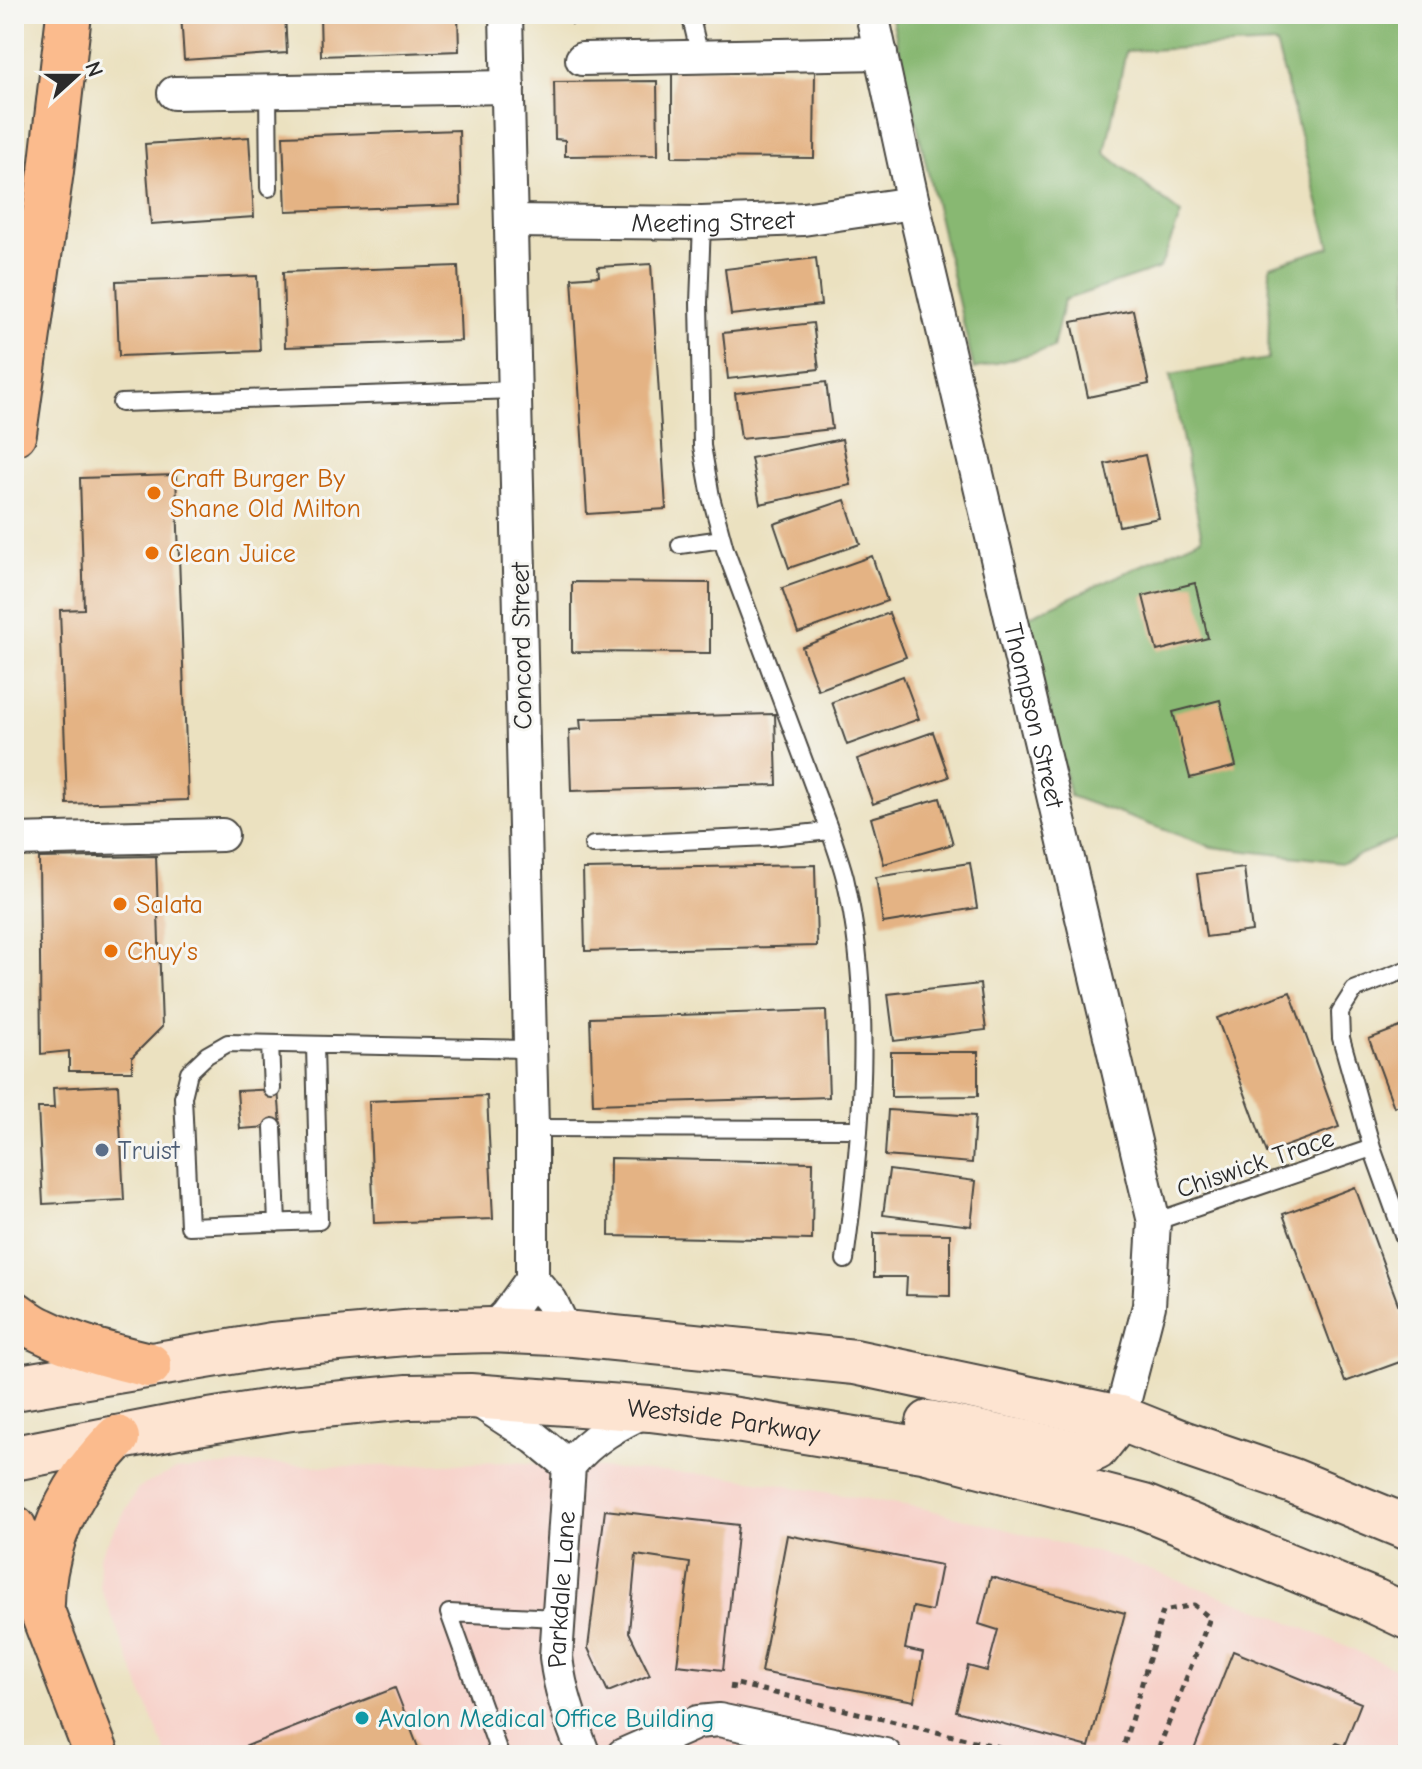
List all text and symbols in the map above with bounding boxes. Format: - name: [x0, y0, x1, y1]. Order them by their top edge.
- north arrow: [36, 36, 116, 116]
- text: N: [79, 58, 108, 81]
- street label: Meeting Street: [631, 205, 797, 239]
- place label: Craft Burger By Shane Old Milton: [170, 464, 361, 524]
- marker: Craft Burger By Shane Old Milton: [145, 484, 163, 502]
- place label: Clean Juice: [168, 539, 296, 569]
- marker: Clean Juice: [143, 544, 161, 562]
- street label: Concord Street: [506, 560, 538, 730]
- street label: Thompson Street: [997, 620, 1070, 813]
- place label: Salata: [136, 890, 203, 920]
- marker: Salata: [111, 895, 129, 913]
- place label: Chuy's: [127, 937, 198, 967]
- marker: Chuy's: [102, 942, 120, 960]
- street label: Chiswick Trace: [1173, 1123, 1338, 1205]
- place label: Truist: [118, 1136, 181, 1166]
- marker: Truist: [93, 1141, 111, 1159]
- street label: Westside Parkway: [626, 1393, 822, 1449]
- street label: Parkdale Lane: [542, 1510, 582, 1670]
- place label: Avalon Medical Office Building: [378, 1704, 714, 1734]
- marker: Avalon Medical Office Building: [353, 1709, 371, 1727]

